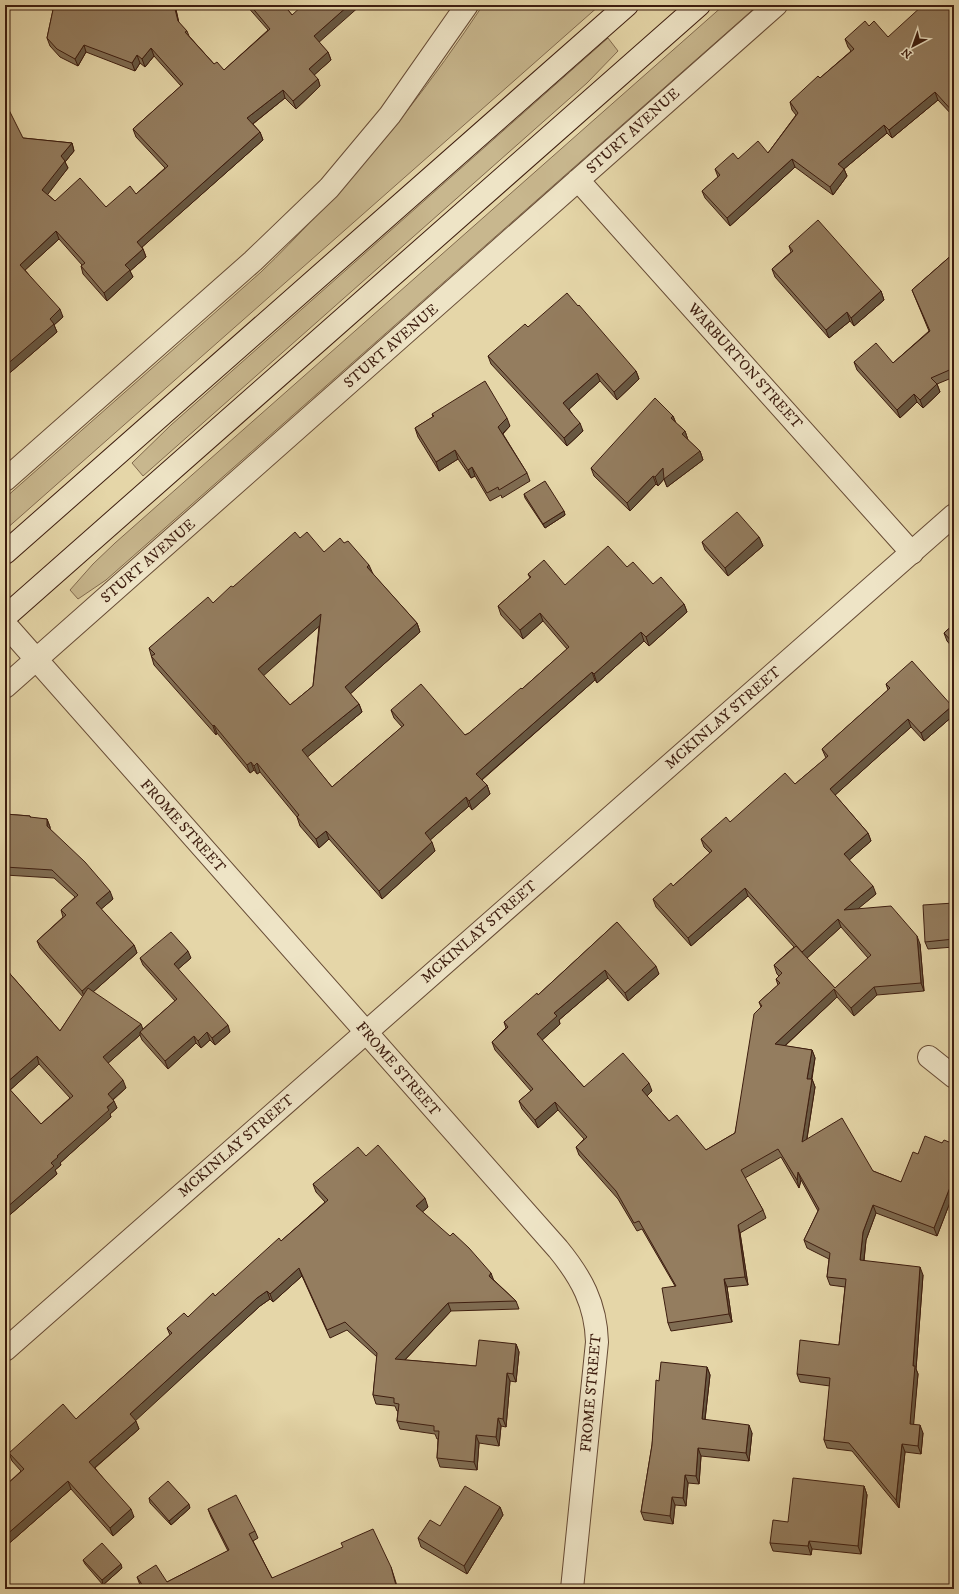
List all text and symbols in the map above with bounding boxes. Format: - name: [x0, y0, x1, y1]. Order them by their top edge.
- north arrow: [893, 26, 933, 66]
- text: N: [899, 45, 915, 61]
- street label: STURT AVENUE: [582, 84, 684, 178]
- street label: WARBURTON STREET: [683, 298, 807, 433]
- street label: STURT AVENUE: [340, 299, 442, 392]
- street label: STURT AVENUE: [97, 514, 199, 607]
- street label: MCKINLAY STREET: [661, 662, 785, 774]
- street label: FROME STREET: [136, 775, 230, 877]
- street label: MCKINLAY STREET: [417, 876, 541, 988]
- street label: FROME STREET: [352, 1018, 445, 1121]
- street label: MCKINLAY STREET: [174, 1090, 298, 1202]
- street label: FROME STREET: [576, 1332, 606, 1453]

